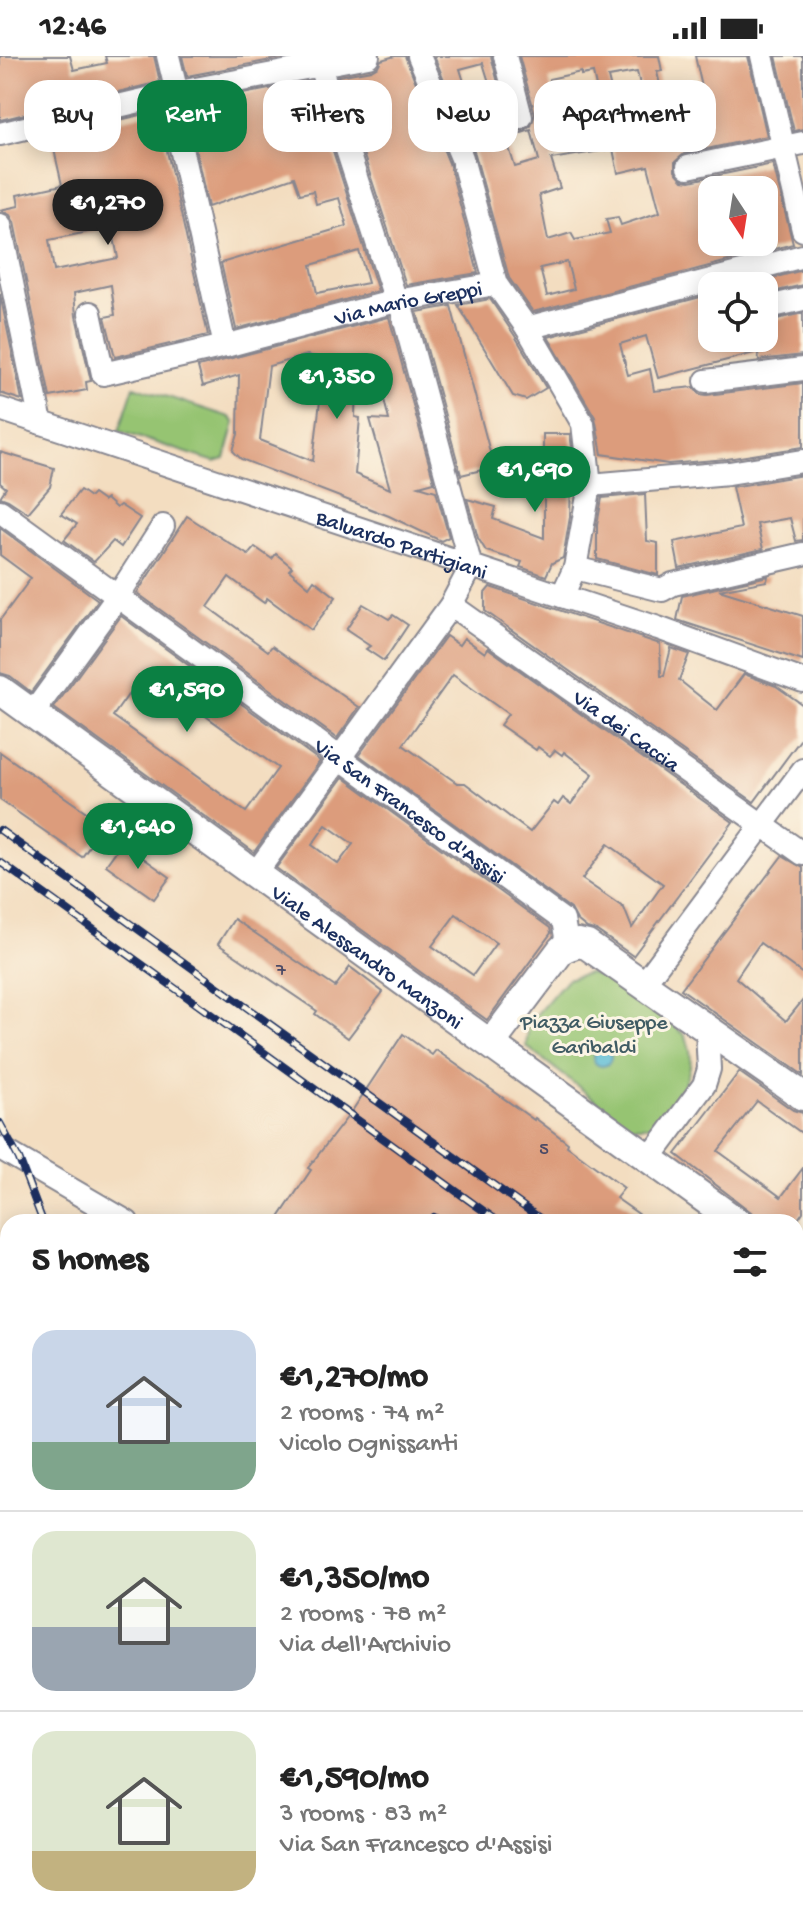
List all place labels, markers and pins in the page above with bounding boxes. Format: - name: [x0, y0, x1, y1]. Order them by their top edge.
- pin: €1,270: [43, 179, 173, 247]
- pin: €1,350: [272, 353, 402, 421]
- pin: €1,690: [470, 446, 600, 514]
- pin: €1,590: [122, 666, 252, 734]
- pin: €1,640: [73, 803, 203, 871]

